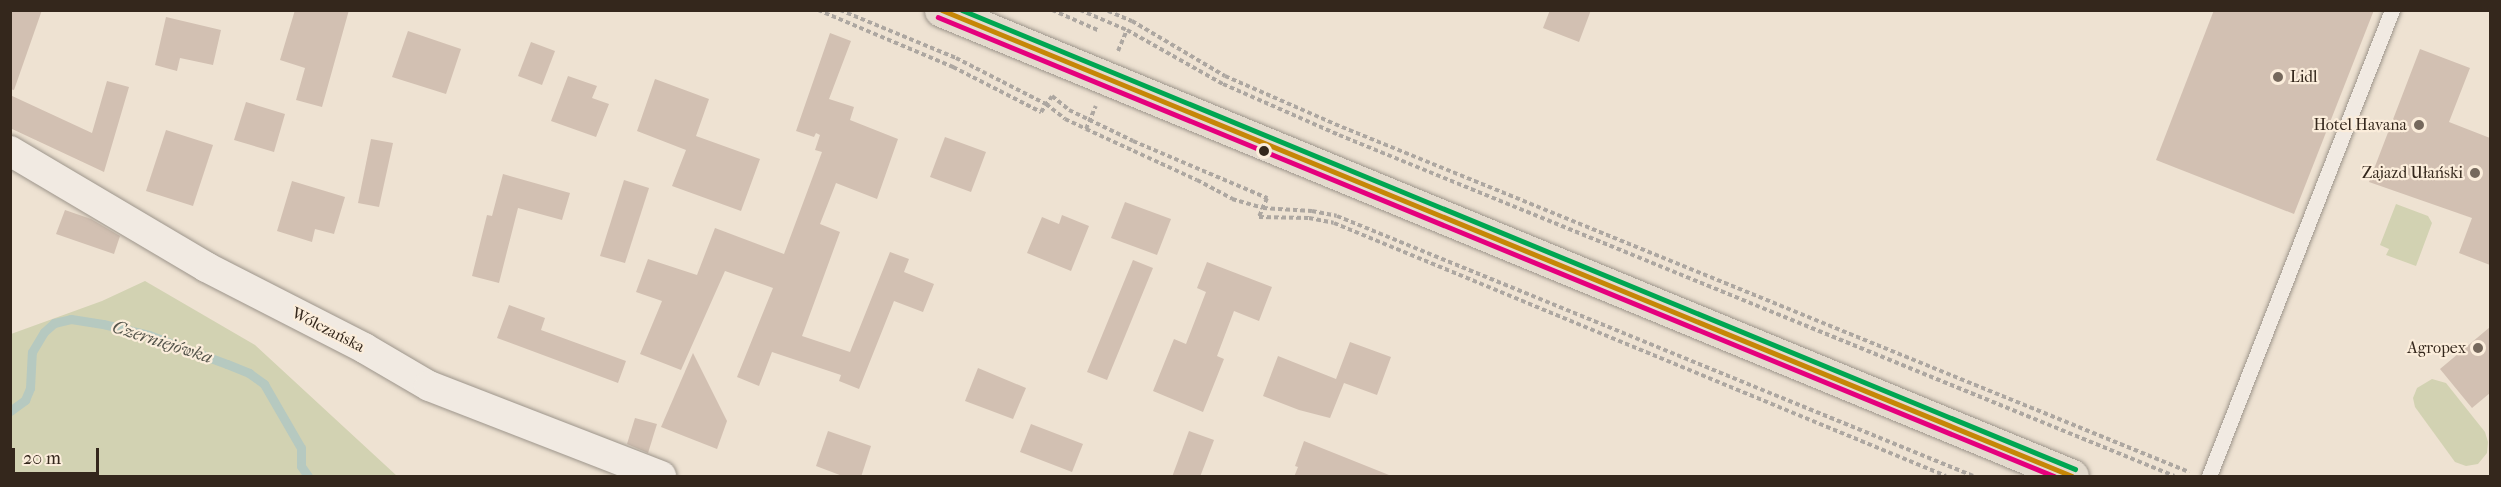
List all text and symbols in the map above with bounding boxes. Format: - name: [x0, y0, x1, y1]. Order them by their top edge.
- place label: Lidl: [2290, 67, 2317, 87]
- marker: Lidl: [2271, 70, 2285, 84]
- place label: Hotel Havana: [2313, 115, 2407, 135]
- marker: Hotel Havana: [2412, 118, 2426, 132]
- unlabelled marker: [1258, 145, 1270, 157]
- place label: Zajazd Ułański: [2362, 163, 2463, 183]
- marker: Zajazd Ułański: [2468, 166, 2482, 180]
- street label: Wólczańska: [288, 303, 368, 357]
- water label: Czerniejówka: [109, 317, 215, 369]
- place label: Agropex: [2407, 338, 2466, 358]
- marker: Agropex: [2471, 341, 2485, 355]
- scale bar: [15, 436, 102, 474]
- text: 20 m: [23, 448, 61, 469]

